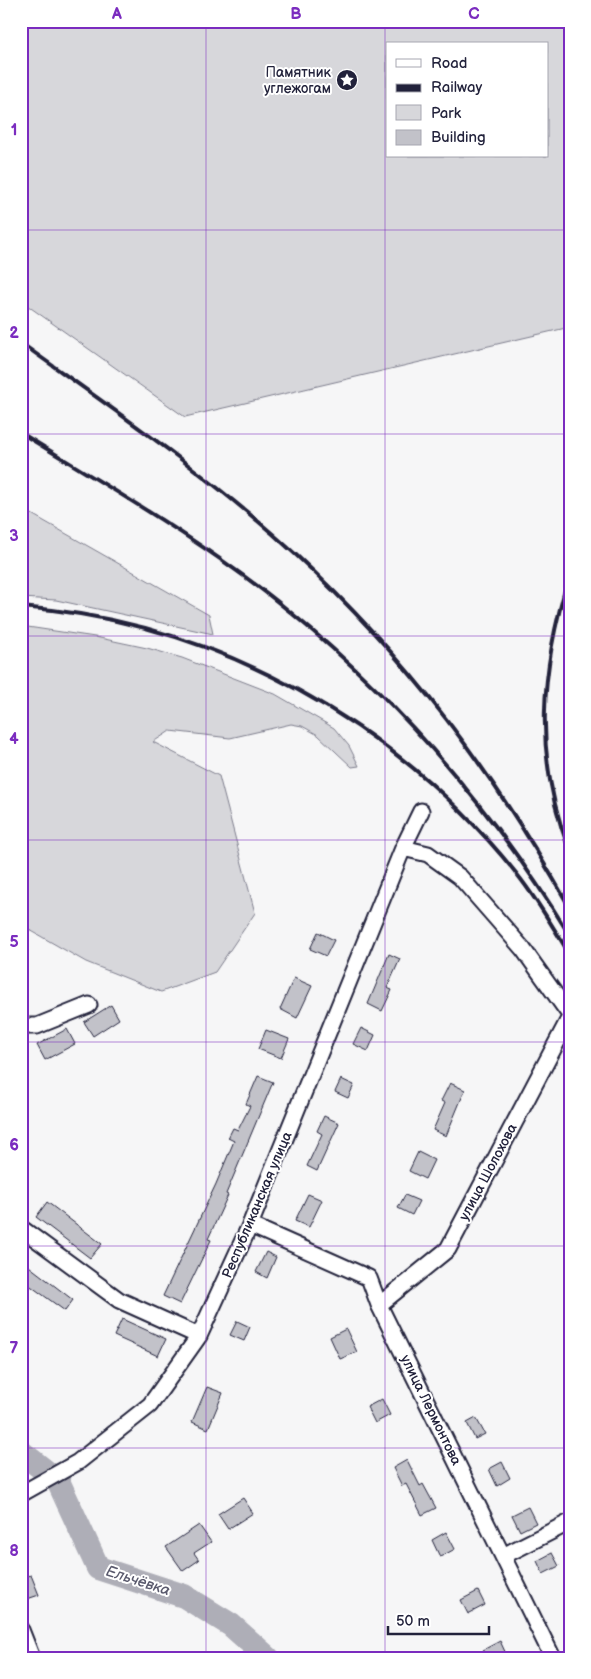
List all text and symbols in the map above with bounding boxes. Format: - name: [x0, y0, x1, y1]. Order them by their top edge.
- text: A: [111, 5, 122, 24]
- text: B: [290, 5, 302, 24]
- text: C: [468, 5, 480, 24]
- legend: [386, 42, 548, 158]
- text: Road: [431, 54, 467, 73]
- place label: Памятник углежогам: [264, 64, 332, 97]
- place icon: Памятник углежогам: [335, 68, 359, 92]
- text: Railway: [431, 78, 482, 97]
- text: Park: [431, 104, 462, 123]
- text: 1: [11, 121, 17, 140]
- text: Building: [431, 128, 486, 147]
- text: 2: [9, 324, 19, 343]
- text: 3: [9, 527, 19, 546]
- text: 4: [9, 730, 19, 749]
- text: 5: [9, 933, 19, 952]
- street label: улица Шолохова: [455, 1120, 521, 1223]
- street label: Республиканская улица: [218, 1128, 296, 1281]
- text: 6: [9, 1136, 19, 1155]
- text: 7: [10, 1339, 19, 1358]
- street label: улица Лермонтова: [397, 1352, 465, 1469]
- text: 8: [9, 1542, 19, 1561]
- water label: Ельчёвка: [103, 1562, 173, 1600]
- scale bar: [388, 1604, 490, 1636]
- text: 50 m: [396, 1612, 430, 1631]

